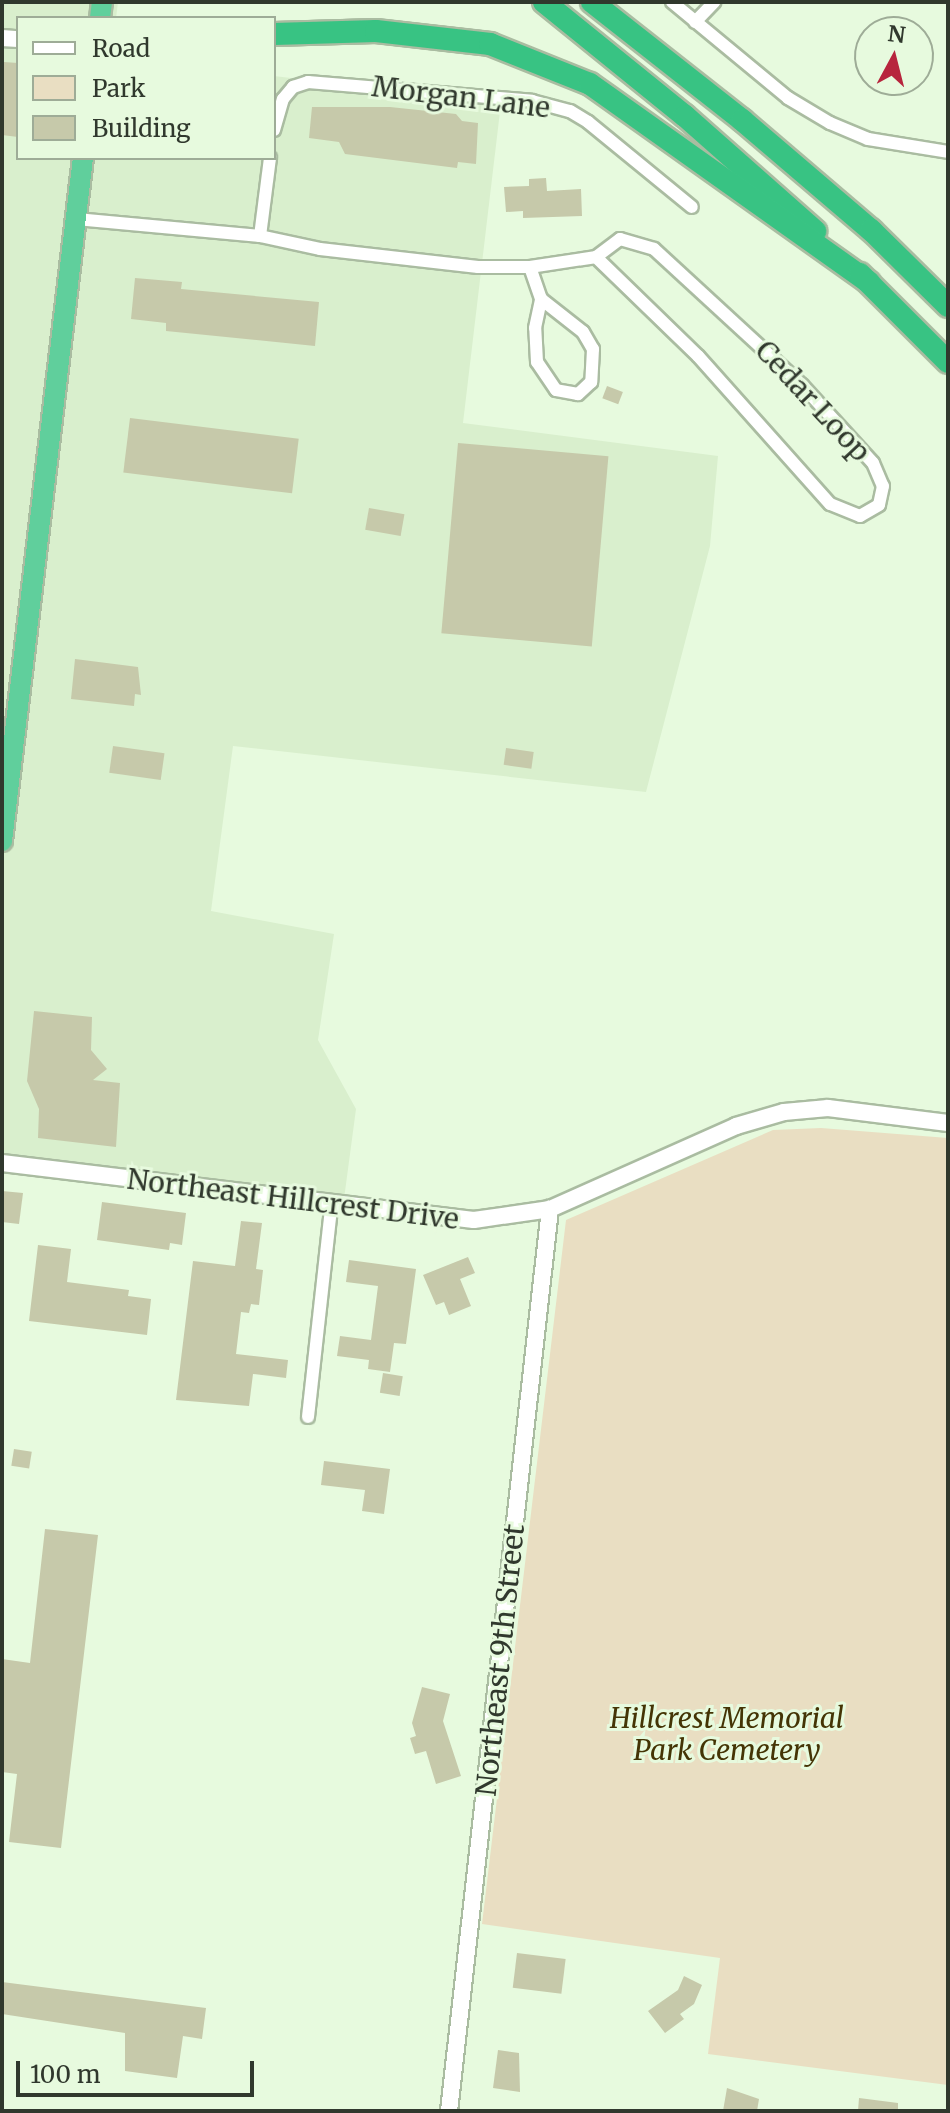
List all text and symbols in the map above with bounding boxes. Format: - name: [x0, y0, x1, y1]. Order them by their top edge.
- legend: [16, 16, 276, 160]
- north arrow: [854, 16, 934, 96]
- text: N: [886, 19, 907, 49]
- text: Road: [92, 33, 150, 64]
- street label: Morgan Lane: [370, 69, 552, 125]
- text: Park: [92, 73, 145, 104]
- text: Building: [92, 113, 191, 144]
- street label: Cedar Loop: [749, 334, 877, 468]
- street label: Northeast Hillcrest Drive: [125, 1162, 461, 1236]
- street label: Northeast 9th Street: [469, 1522, 531, 1798]
- park label: Hillcrest Memorial Park Cemetery: [610, 1701, 844, 1767]
- scale bar: [20, 2045, 258, 2095]
- text: 100 m: [30, 2059, 100, 2090]

